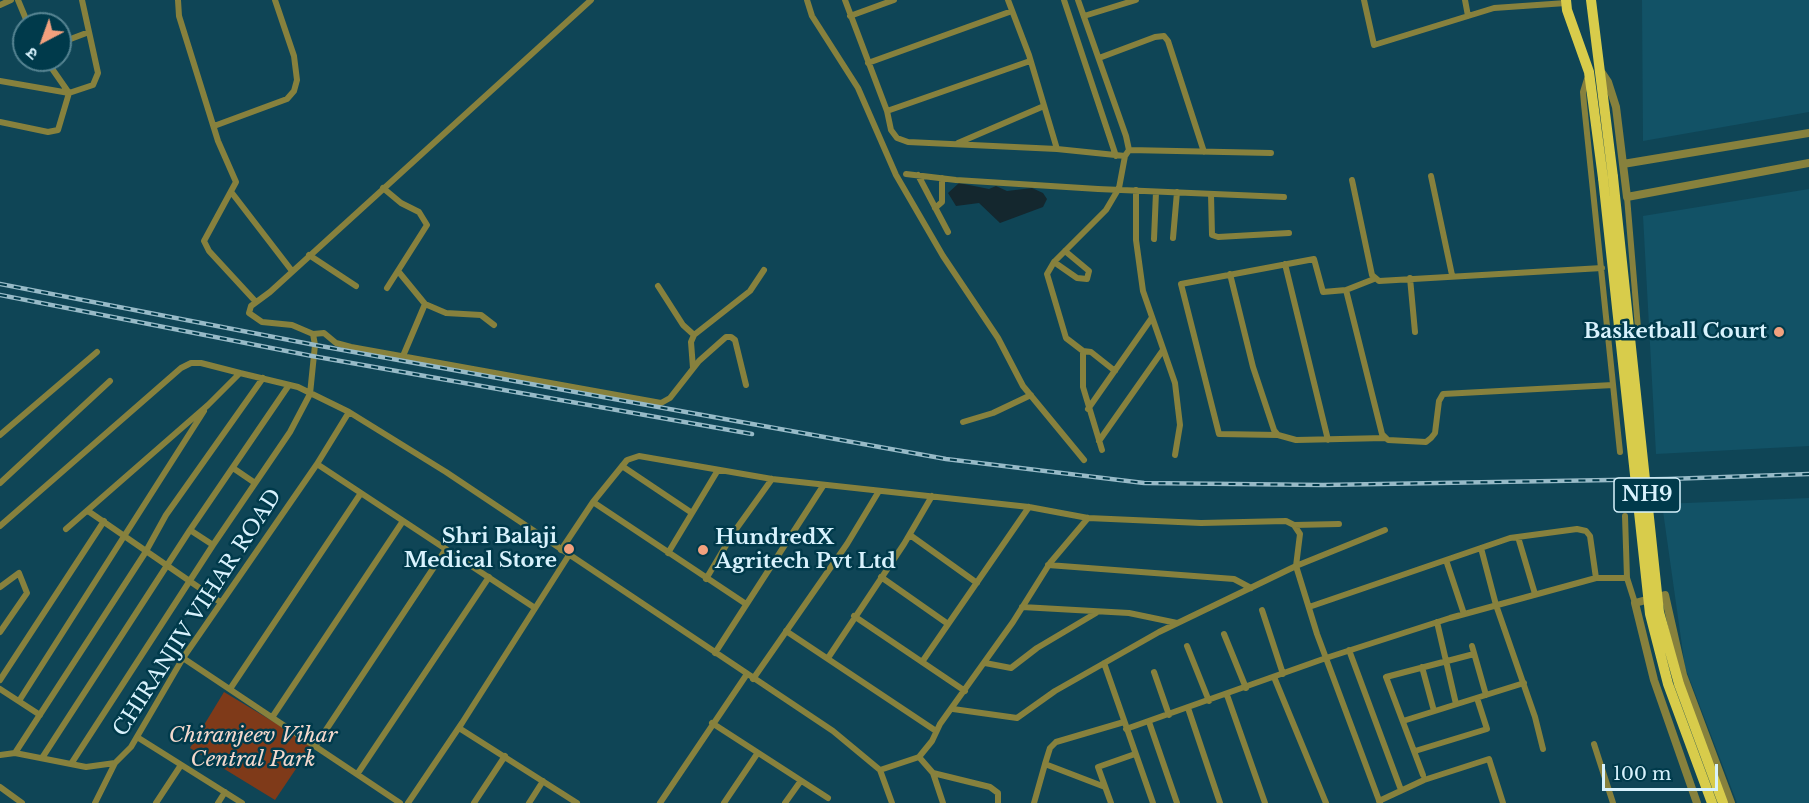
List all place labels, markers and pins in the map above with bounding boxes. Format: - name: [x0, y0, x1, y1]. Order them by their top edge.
- place label: Basketball Court: [1584, 319, 1767, 345]
- marker: Basketball Court: [1772, 325, 1786, 339]
- place label: Shri Balaji Medical Store: [404, 524, 557, 574]
- place label: HundredX Agritech Pvt Ltd: [715, 525, 896, 575]
- marker: Shri Balaji Medical Store: [562, 542, 576, 556]
- marker: HundredX Agritech Pvt Ltd: [696, 543, 710, 557]

